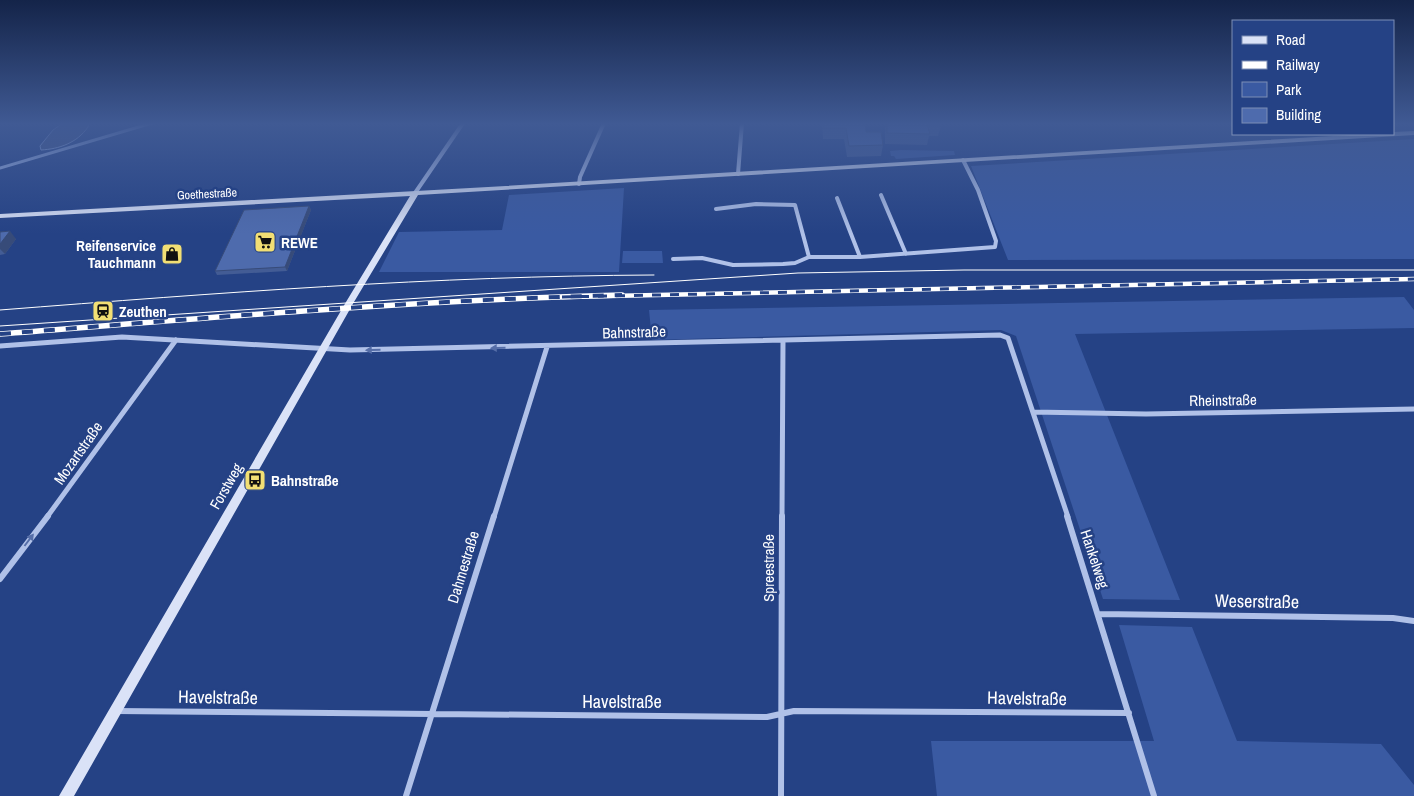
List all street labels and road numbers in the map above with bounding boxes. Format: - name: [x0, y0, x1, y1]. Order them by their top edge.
- street label: Goethestraße: [177, 184, 237, 204]
- street label: Bahnstraße: [602, 320, 666, 344]
- street label: Rheinstraße: [1189, 389, 1257, 411]
- street label: Mozartstraße: [49, 417, 107, 489]
- street label: Forstweg: [204, 459, 248, 513]
- street label: Hankelweg: [1076, 527, 1114, 591]
- street label: Dahmestraße: [442, 528, 484, 606]
- street label: Spreestraße: [758, 534, 779, 602]
- street label: Weserstraße: [1215, 588, 1299, 614]
- street label: Havelstraße: [178, 684, 258, 710]
- street label: Havelstraße: [987, 685, 1067, 711]
- street label: Havelstraße: [582, 689, 662, 714]

